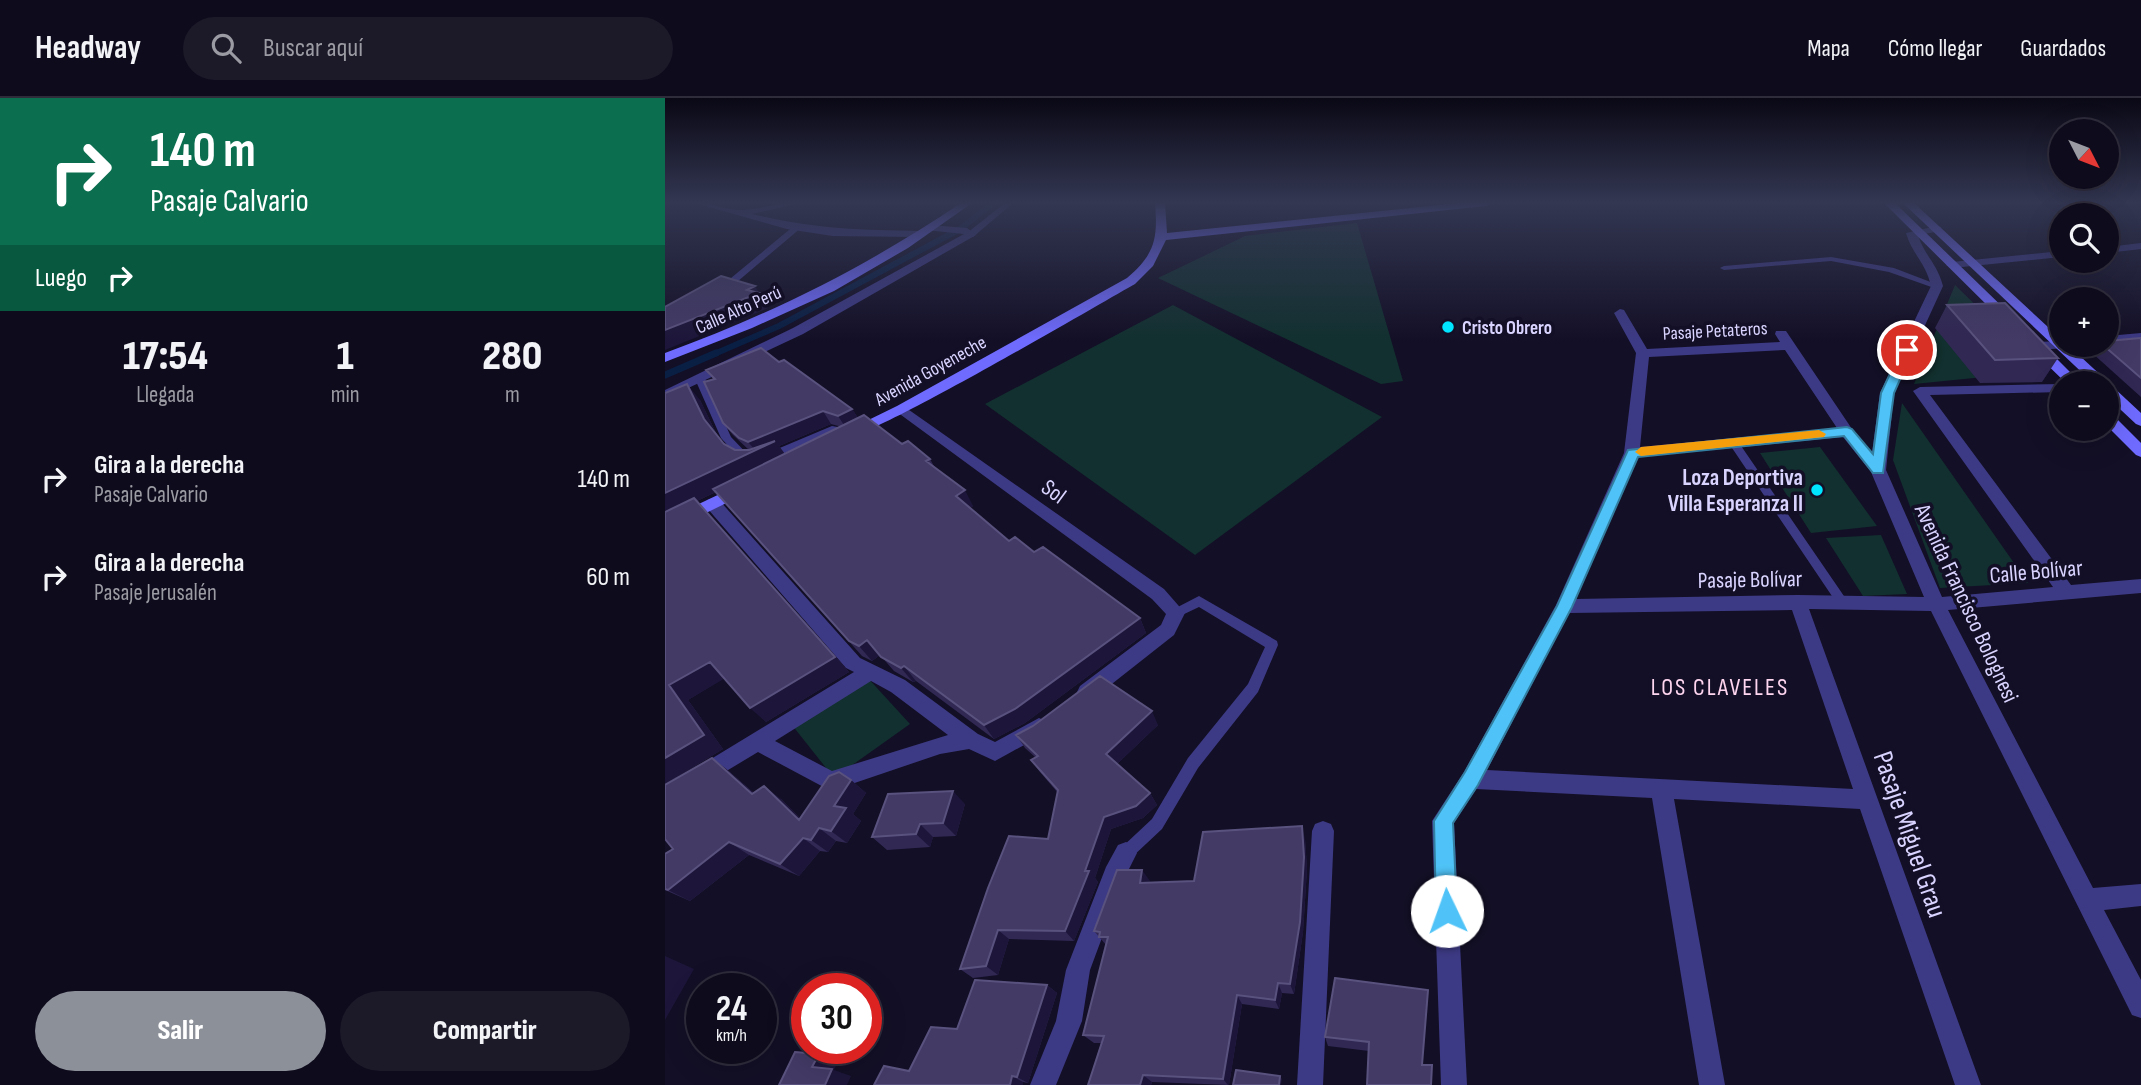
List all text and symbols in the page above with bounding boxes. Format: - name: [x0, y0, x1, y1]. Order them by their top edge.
- search box: [183, 17, 673, 80]
- text: Headway: [35, 28, 141, 68]
- icon: search: [207, 29, 245, 67]
- text: Buscar aquí: [263, 33, 363, 64]
- text: Mapa: [1807, 34, 1850, 63]
- text: Cómo llegar: [1888, 34, 1982, 63]
- text: Guardados: [2020, 34, 2106, 63]
- north arrow: [2049, 119, 2119, 189]
- map controls: [2049, 119, 2119, 441]
- text: 140 m: [150, 122, 256, 181]
- icon: right: [35, 126, 126, 217]
- text: Pasaje Calvario: [150, 182, 309, 221]
- button: search: [2049, 203, 2119, 273]
- icon: right: [101, 259, 139, 297]
- text: Luego: [35, 263, 87, 294]
- street label: Calle Alto Perú: [692, 281, 785, 339]
- button: +: [2049, 287, 2119, 357]
- place label: Cristo Obrero: [1462, 317, 1552, 340]
- street label: Pasaje Petateros: [1662, 317, 1768, 346]
- marker: Cristo Obrero: [1440, 319, 1456, 335]
- pin: [1877, 320, 1937, 380]
- text: 17:54: [123, 331, 208, 382]
- text: 1: [337, 331, 354, 382]
- text: 280: [482, 331, 542, 382]
- street label: Avenida Goyeneche: [870, 331, 990, 412]
- icon: arrive: [1888, 331, 1926, 369]
- button: −: [2049, 371, 2119, 441]
- text: Llegada: [136, 381, 194, 409]
- text: min: [331, 381, 360, 409]
- text: m: [505, 381, 520, 409]
- text: Gira a la derecha: [94, 450, 244, 481]
- icon: right: [35, 460, 73, 498]
- text: 140 m: [578, 464, 630, 495]
- place label: Loza Deportiva Villa Esperanza II: [1668, 464, 1803, 518]
- street label: Sol: [1036, 474, 1071, 510]
- text: Pasaje Calvario: [94, 481, 208, 509]
- marker: Loza Deportiva Villa Esperanza II: [1809, 482, 1825, 498]
- street label: Avenida Francisco Bolognesi: [1907, 499, 2024, 707]
- text: Gira a la derecha: [94, 548, 244, 579]
- street label: Calle Bolívar: [1988, 554, 2084, 590]
- icon: right: [35, 558, 73, 596]
- text: 60 m: [586, 562, 630, 593]
- street label: Pasaje Bolívar: [1697, 565, 1803, 595]
- text: Pasaje Jerusalén: [94, 579, 217, 607]
- district label: LOS CLAVELES: [1651, 673, 1789, 702]
- street label: Pasaje Miguel Grau: [1866, 747, 1953, 922]
- position arrow: [1410, 874, 1484, 948]
- speed limit sign: 30: [791, 973, 882, 1064]
- text: 24: [716, 988, 747, 1031]
- button: Salir: [35, 991, 326, 1071]
- button: Compartir: [340, 991, 630, 1071]
- text: km/h: [716, 1025, 747, 1046]

